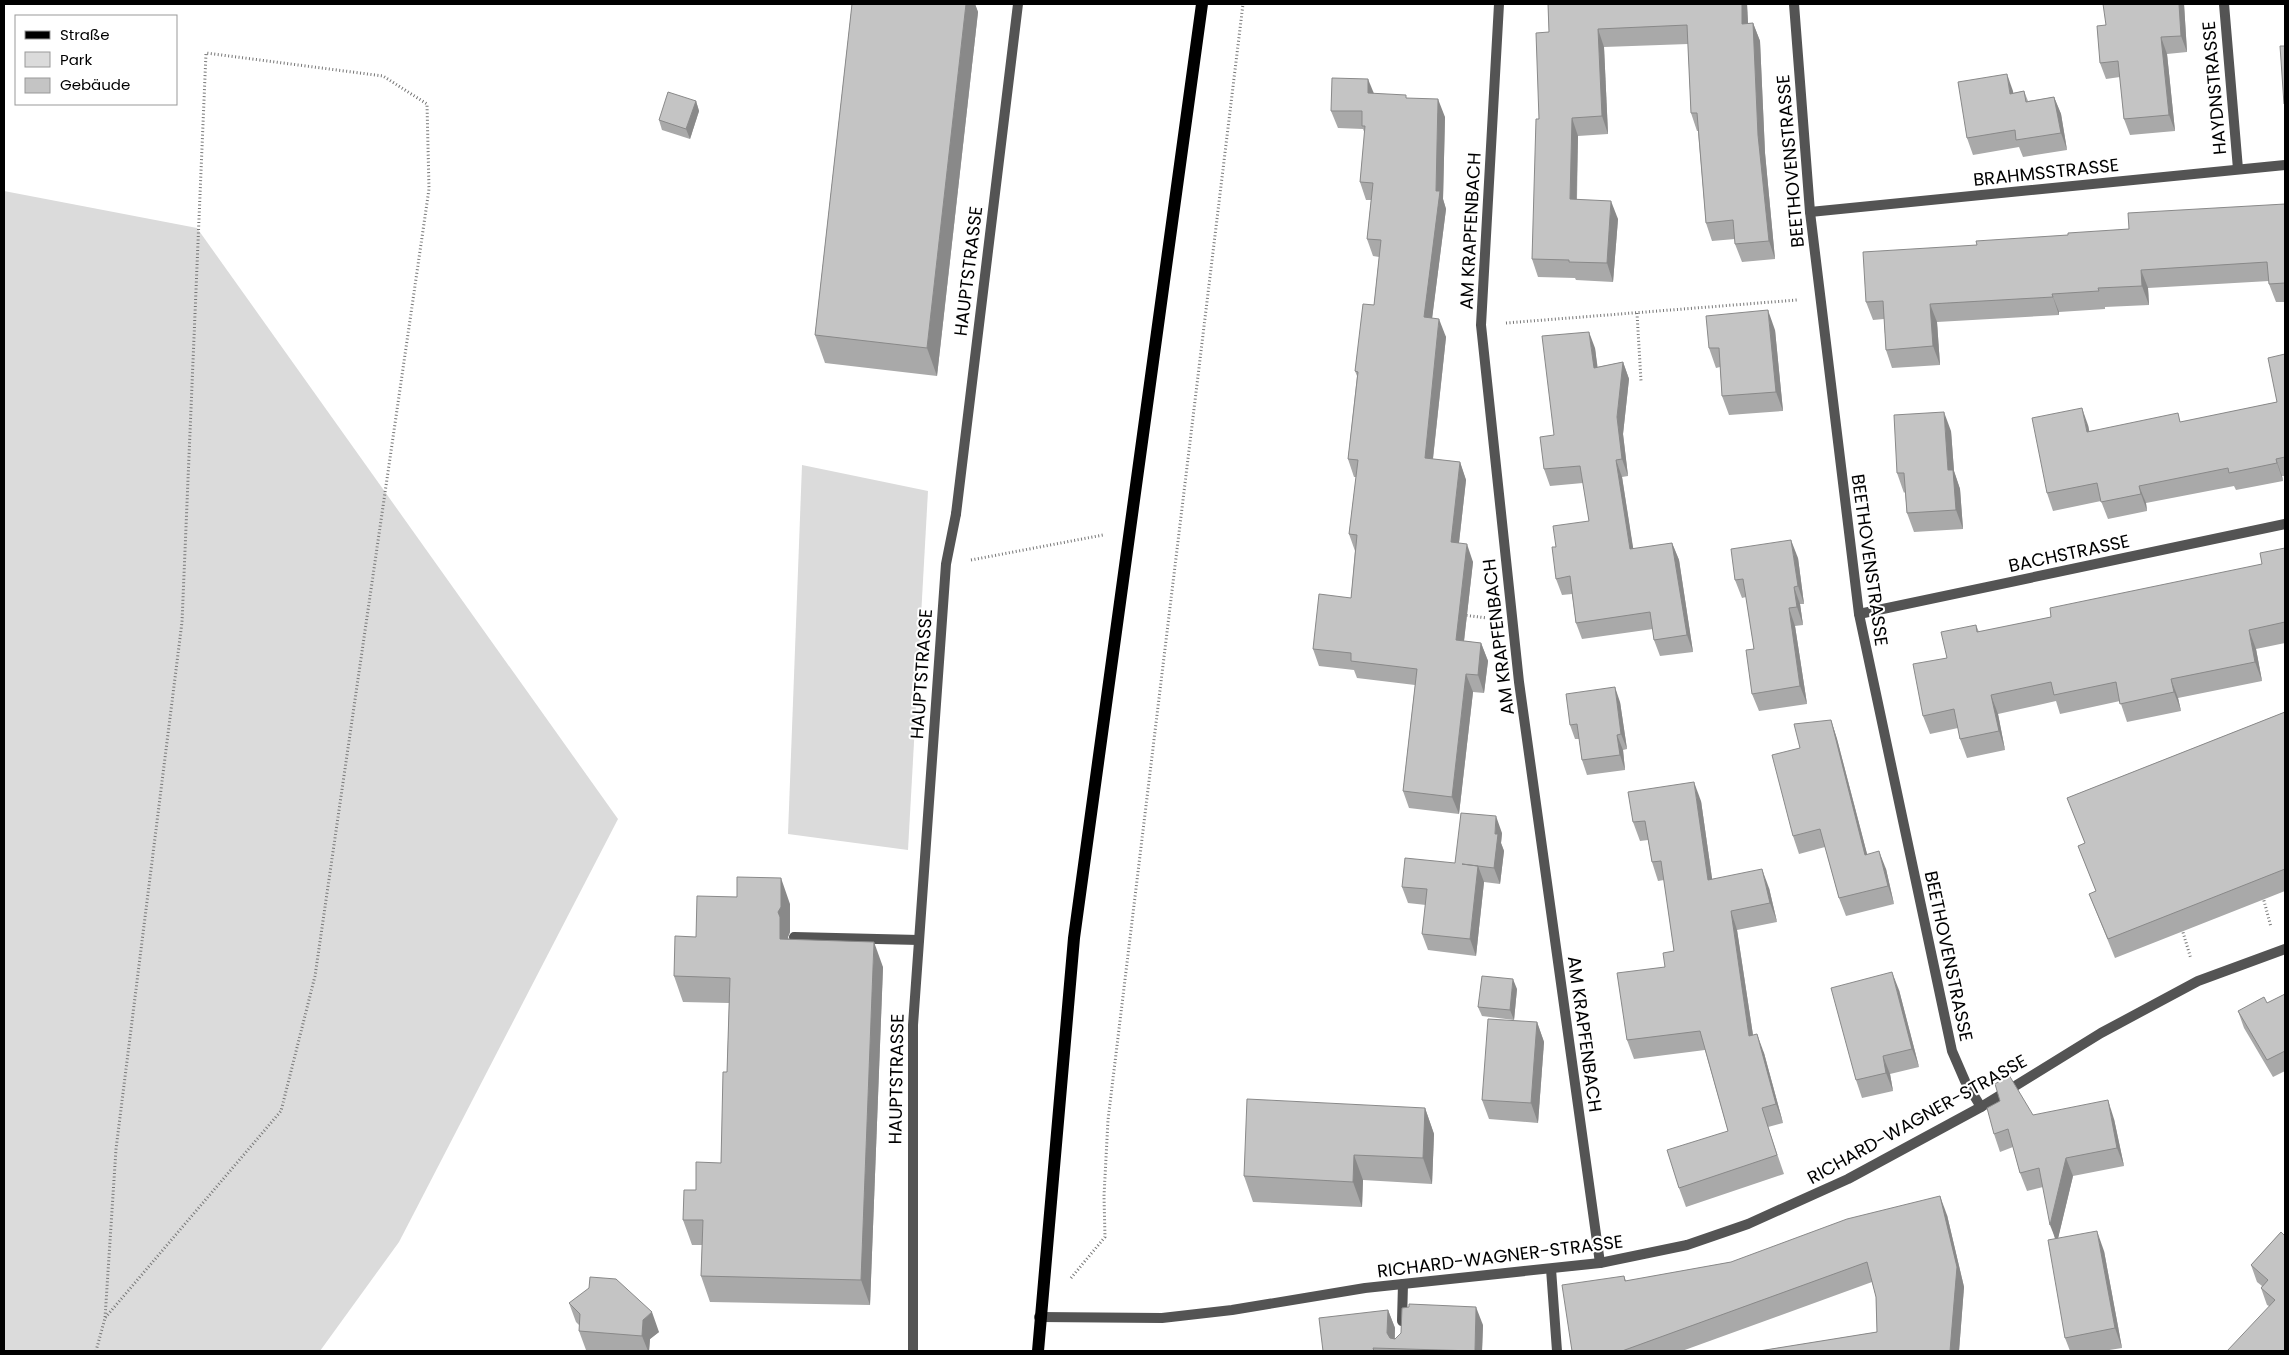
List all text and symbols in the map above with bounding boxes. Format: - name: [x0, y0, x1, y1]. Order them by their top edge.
- legend: [15, 15, 178, 105]
- street label: HAYDNSTRASSE: [2196, 20, 2232, 156]
- text: Straße: [60, 24, 110, 45]
- text: Park: [60, 49, 92, 70]
- street label: BEETHOVENSTRASSE: [1770, 73, 1810, 249]
- text: Gebäude: [60, 74, 130, 95]
- street label: AM KRAPFENBACH: [1453, 152, 1487, 310]
- street label: BRAHMSSTRASSE: [1972, 152, 2120, 192]
- street label: HAUPTSTRASSE: [948, 205, 988, 337]
- street label: BEETHOVENSTRASSE: [1846, 472, 1894, 648]
- street label: BACHSTRASSE: [2006, 528, 2132, 578]
- street label: AM KRAPFENBACH: [1476, 557, 1520, 717]
- street label: HAUPTSTRASSE: [904, 608, 938, 740]
- street label: BEETHOVENSTRASSE: [1919, 868, 1979, 1044]
- street label: AM KRAPFENBACH: [1562, 954, 1608, 1114]
- street label: HAUPTSTRASSE: [882, 1013, 910, 1145]
- street label: RICHARD-WAGNER-STRASSE: [1803, 1048, 2031, 1190]
- street label: RICHARD-WAGNER-STRASSE: [1376, 1229, 1624, 1283]

